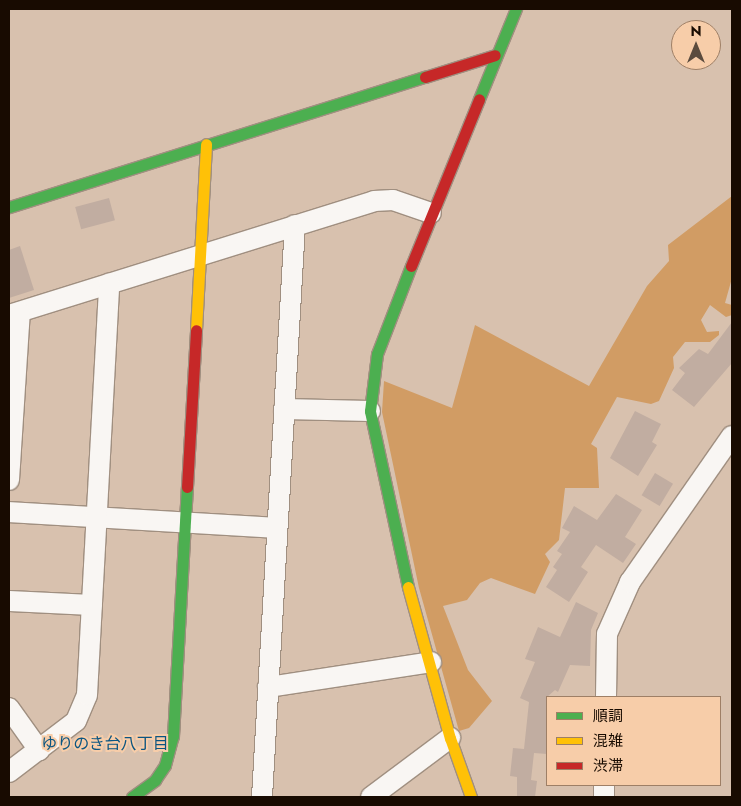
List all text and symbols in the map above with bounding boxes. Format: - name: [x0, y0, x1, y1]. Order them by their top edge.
- north arrow: [671, 20, 721, 70]
- text: N: [690, 21, 702, 41]
- legend: [546, 696, 721, 786]
- text: 順調: [593, 705, 623, 727]
- text: 混雑: [593, 730, 623, 752]
- district label: ゆりのき台八丁目: [41, 734, 169, 754]
- text: 渋滞: [593, 755, 623, 777]

